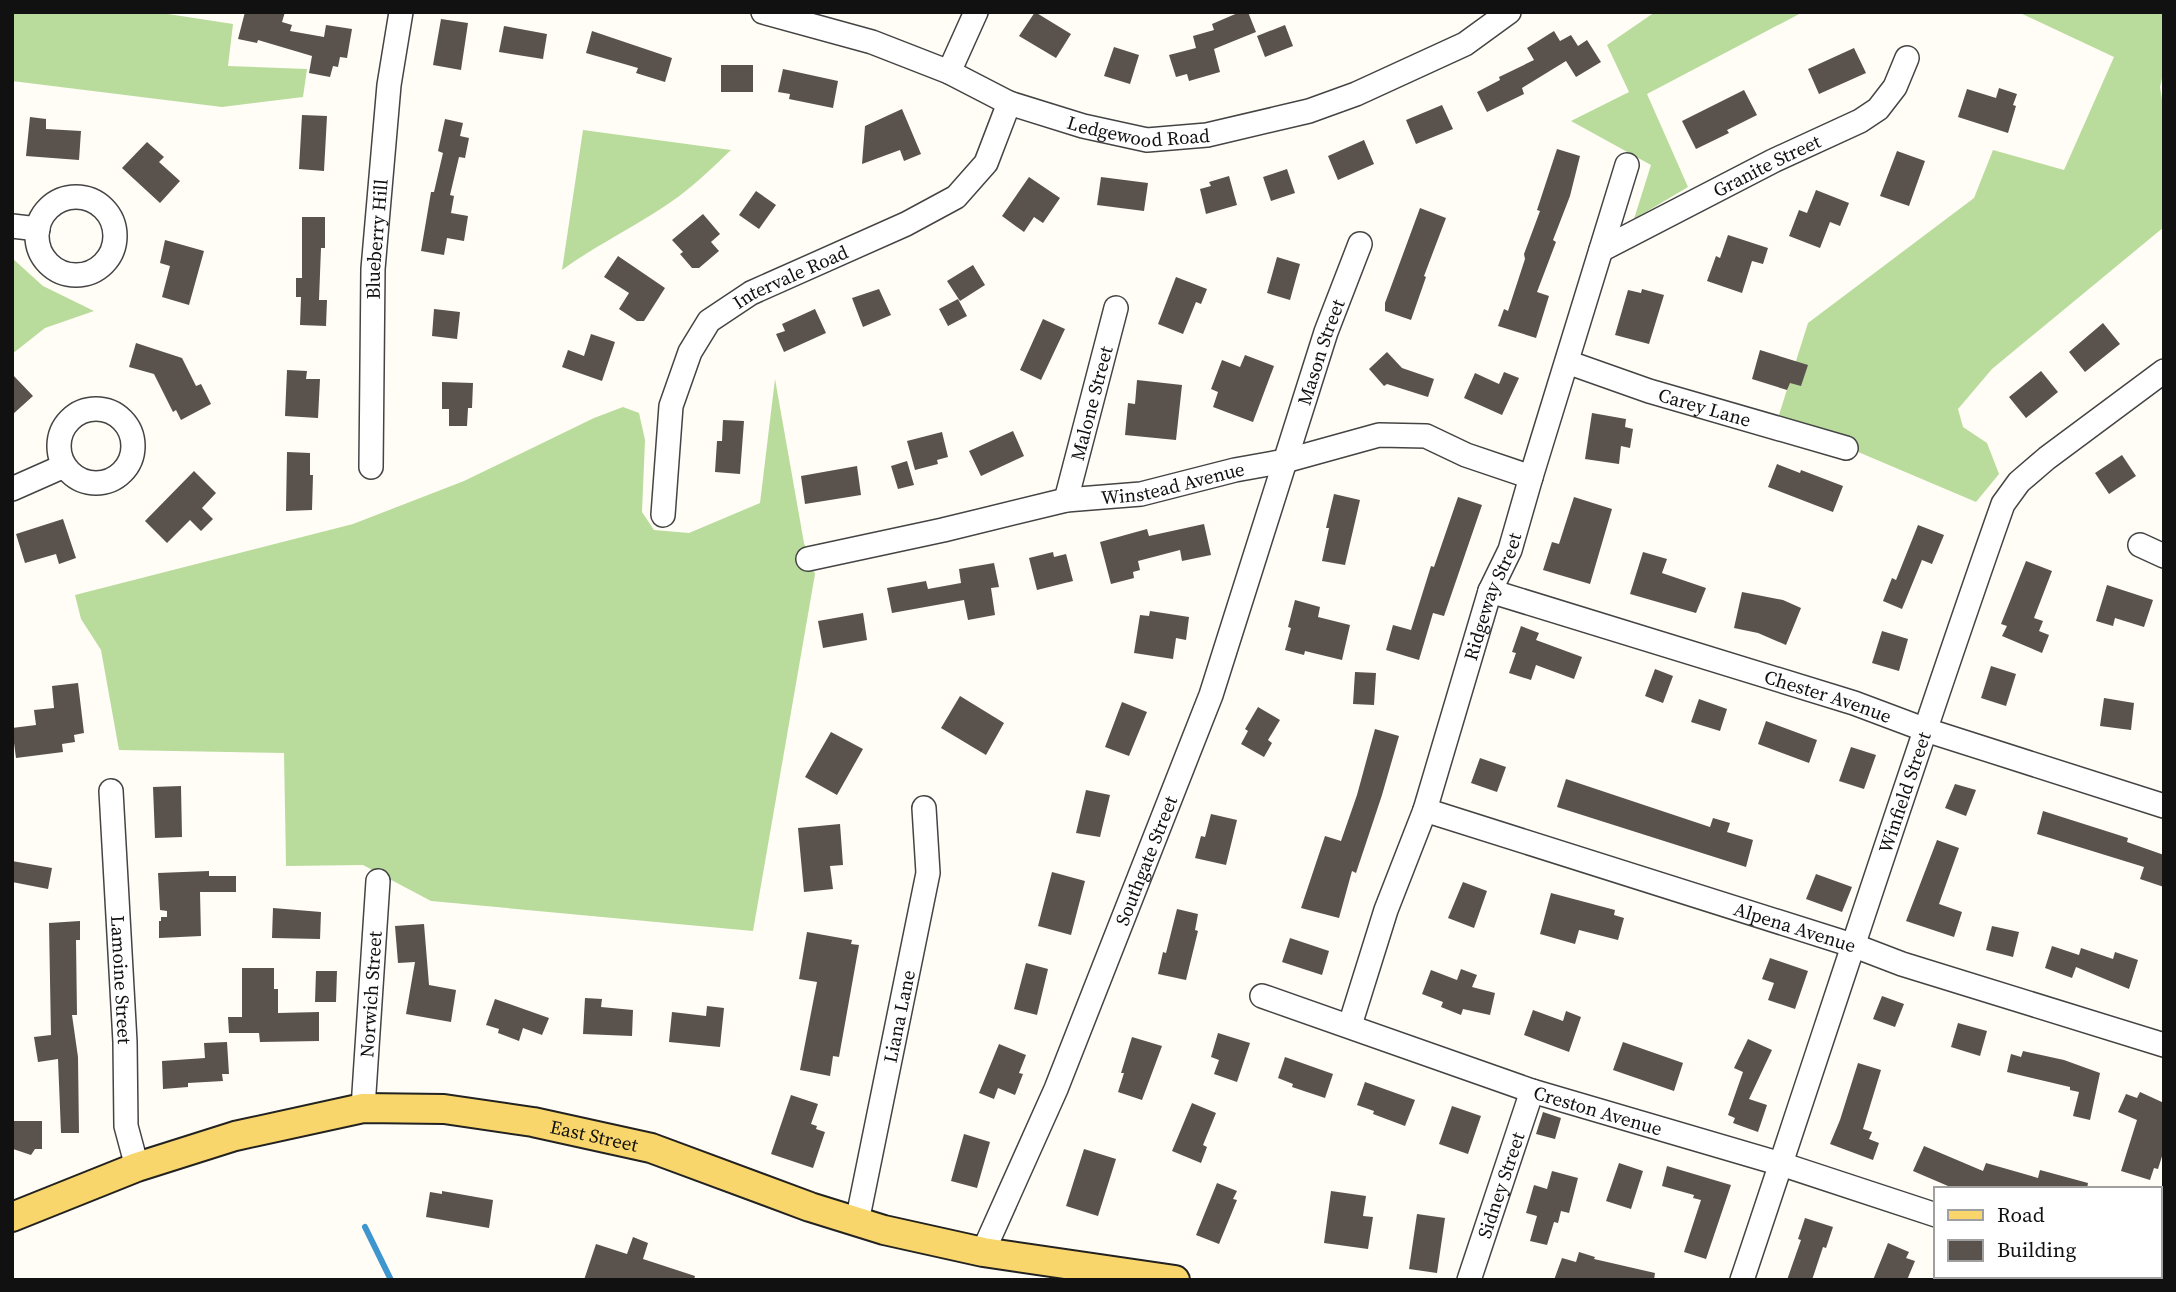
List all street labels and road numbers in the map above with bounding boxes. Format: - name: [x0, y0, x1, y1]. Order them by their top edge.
- street label: Ledgewood Road: [1064, 109, 1211, 154]
- street label: Granite Street: [1708, 128, 1825, 203]
- street label: Blueberry Hill: [360, 178, 394, 300]
- street label: Intervale Road: [727, 238, 852, 315]
- street label: Mason Street: [1291, 295, 1351, 408]
- street label: Malone Street: [1064, 342, 1119, 463]
- street label: Carey Lane: [1655, 381, 1754, 433]
- street label: Winstead Avenue: [1100, 456, 1246, 510]
- street label: Ridgeway Street: [1457, 529, 1528, 663]
- street label: Chester Avenue: [1761, 663, 1895, 729]
- street label: Winfield Street: [1872, 728, 1937, 856]
- street label: Southgate Street: [1109, 791, 1183, 929]
- street label: Alpena Avenue: [1731, 895, 1859, 959]
- street label: Lamoine Street: [105, 915, 138, 1046]
- street label: Norwich Street: [353, 929, 388, 1058]
- street label: Liana Lane: [877, 967, 921, 1065]
- street label: Creston Avenue: [1531, 1079, 1665, 1142]
- street label: East Street: [548, 1113, 641, 1158]
- street label: Sidney Street: [1471, 1128, 1531, 1242]

